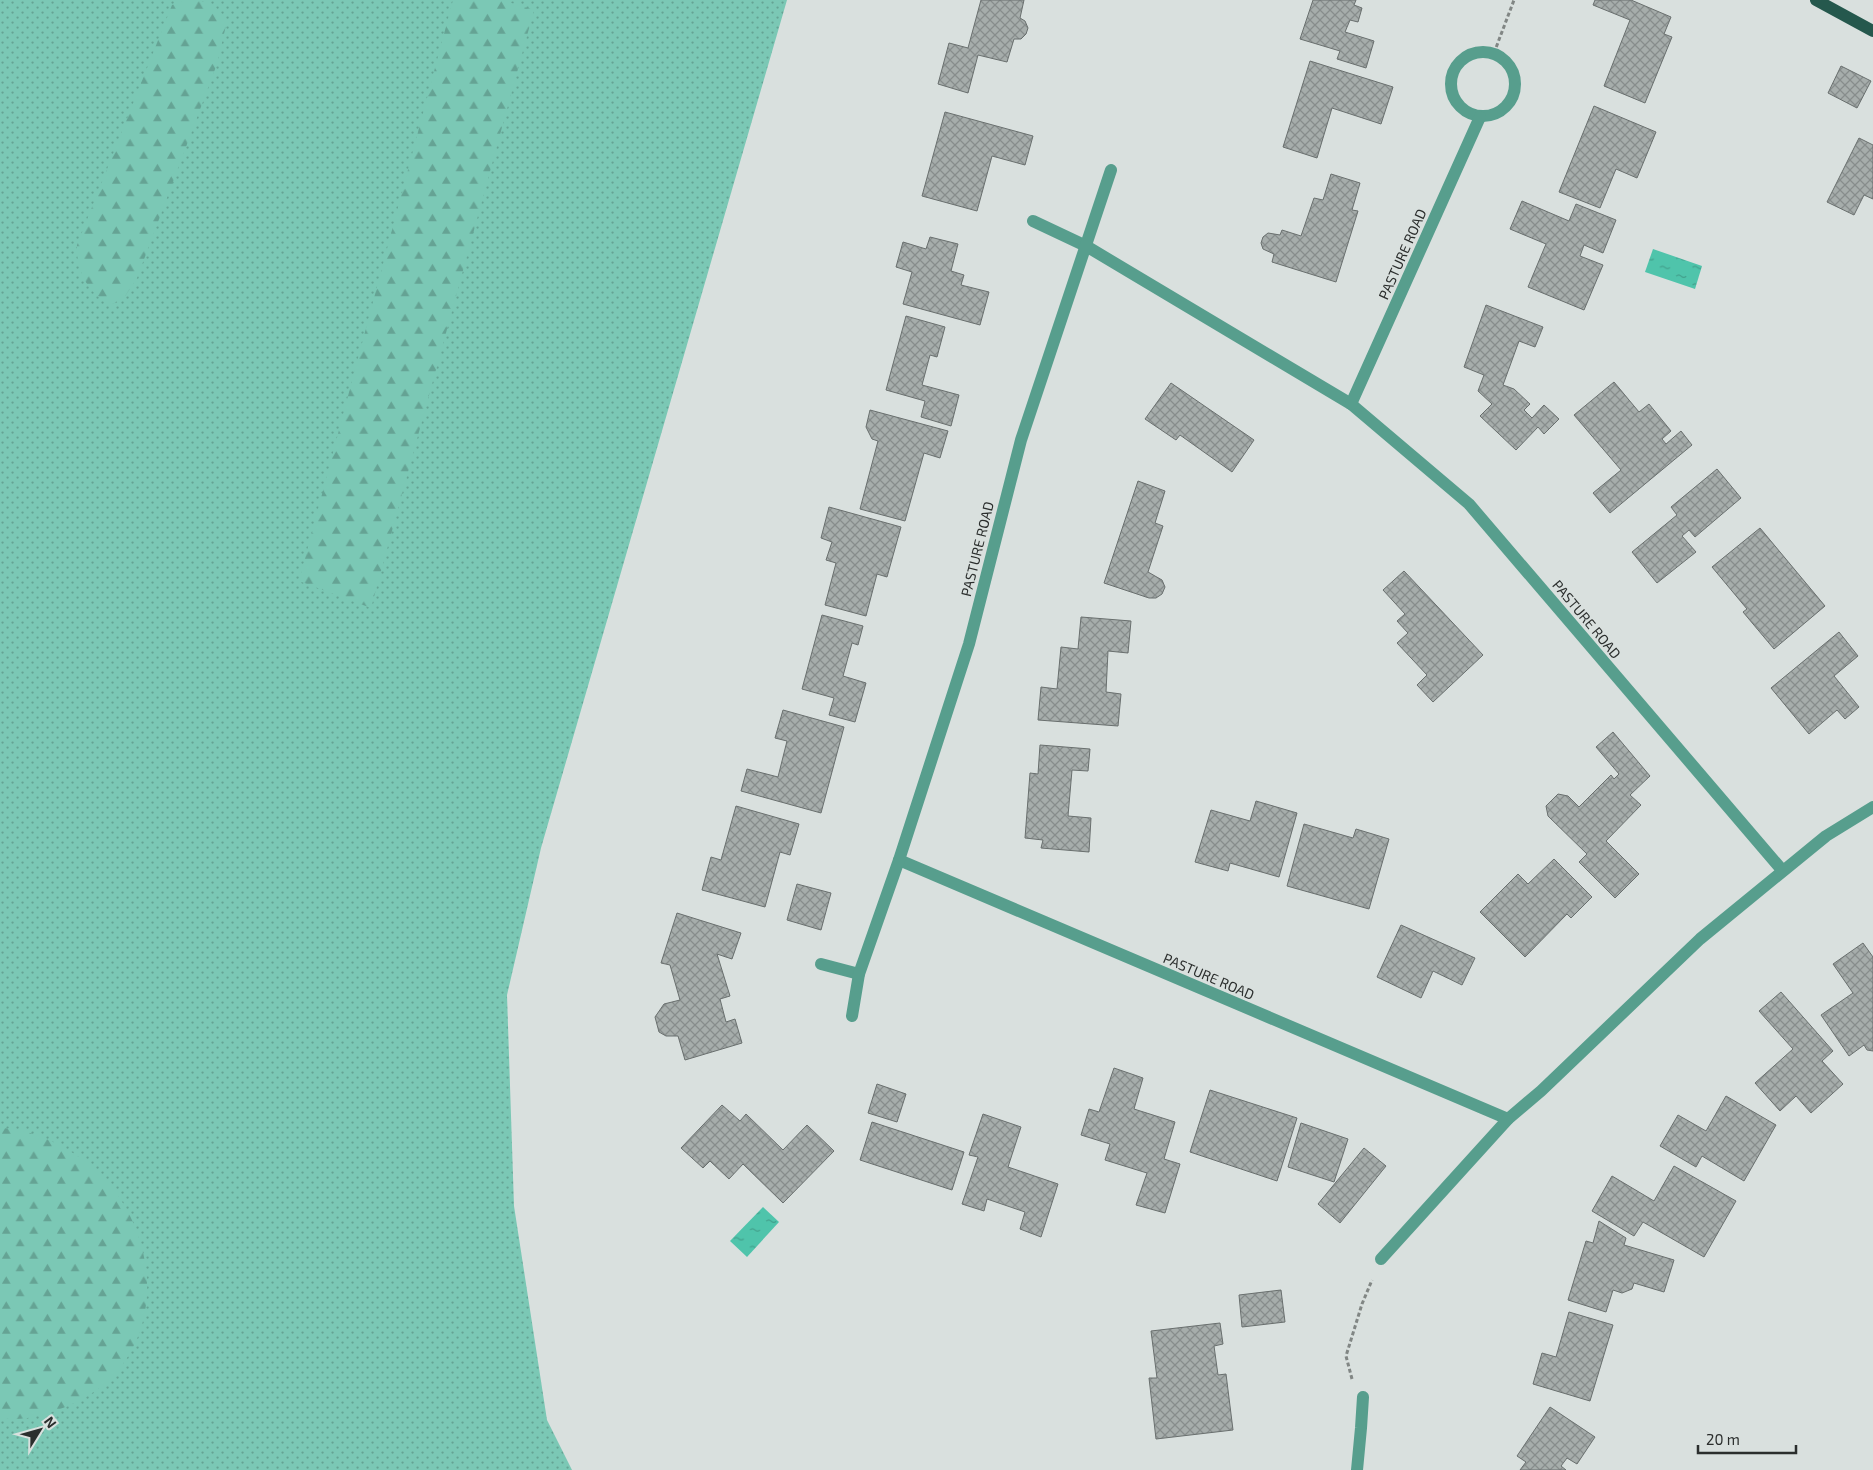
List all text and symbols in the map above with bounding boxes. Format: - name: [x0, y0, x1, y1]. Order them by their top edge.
- street label: PASTURE ROAD: [1374, 206, 1430, 302]
- street label: PASTURE ROAD: [957, 500, 997, 598]
- street label: PASTURE ROAD: [1549, 576, 1625, 662]
- street label: PASTURE ROAD: [1161, 949, 1257, 1003]
- north arrow: [15, 1405, 65, 1455]
- text: N: [41, 1413, 61, 1431]
- scale bar: [1698, 1422, 1796, 1454]
- text: 20 m: [1706, 1430, 1740, 1448]

